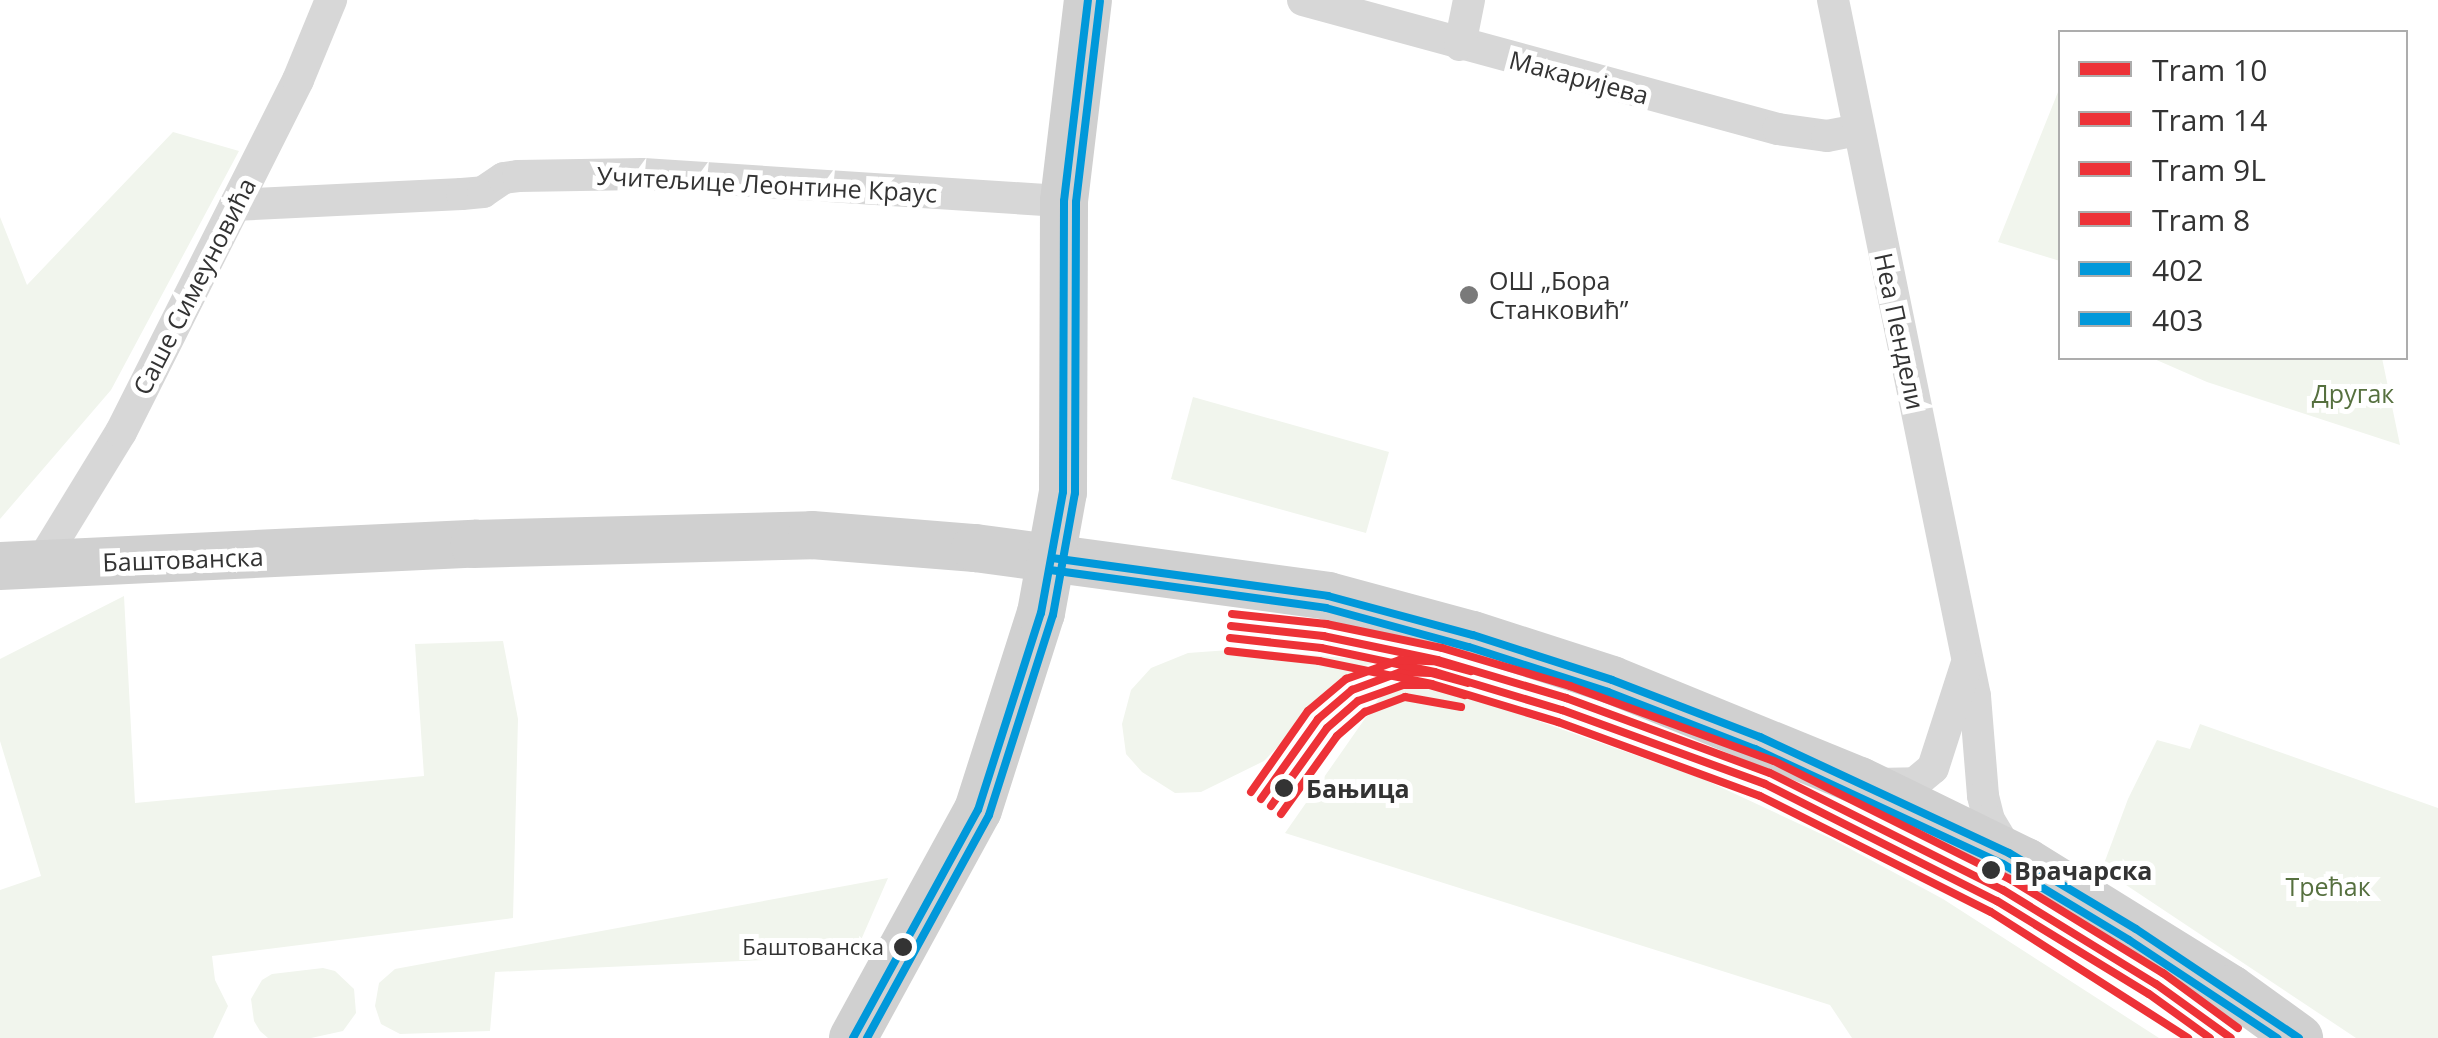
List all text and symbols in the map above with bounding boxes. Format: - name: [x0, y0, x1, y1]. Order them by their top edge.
- legend: [2058, 30, 2408, 360]
- street label: Макаријева: [1506, 44, 1652, 110]
- text: Tram 10: [2152, 49, 2267, 90]
- text: Tram 14: [2152, 99, 2267, 140]
- text: Tram 9L: [2152, 149, 2266, 190]
- street label: Учитељице Леонтине Краус: [596, 160, 938, 208]
- street label: Саше Симеуновића: [126, 173, 262, 399]
- text: Tram 8: [2152, 199, 2250, 240]
- text: 402: [2152, 249, 2203, 290]
- street label: Неа Пендели: [1869, 250, 1931, 412]
- place label: ОШ „Бора Станковић”: [1489, 266, 1628, 325]
- marker: ОШ „Бора Станковић”: [1458, 284, 1480, 306]
- text: 403: [2152, 299, 2203, 340]
- park label: Другак: [2312, 378, 2394, 408]
- street label: Баштованска: [102, 541, 264, 577]
- place label: Бањица: [1306, 773, 1410, 803]
- marker: Бањица: [1271, 775, 1297, 801]
- place label: Врачарска: [2014, 855, 2152, 885]
- marker: Врачарска: [1978, 857, 2004, 883]
- park label: Трећак: [2285, 871, 2371, 901]
- place label: Баштованска: [742, 934, 884, 960]
- marker: Баштованска: [893, 937, 913, 957]

